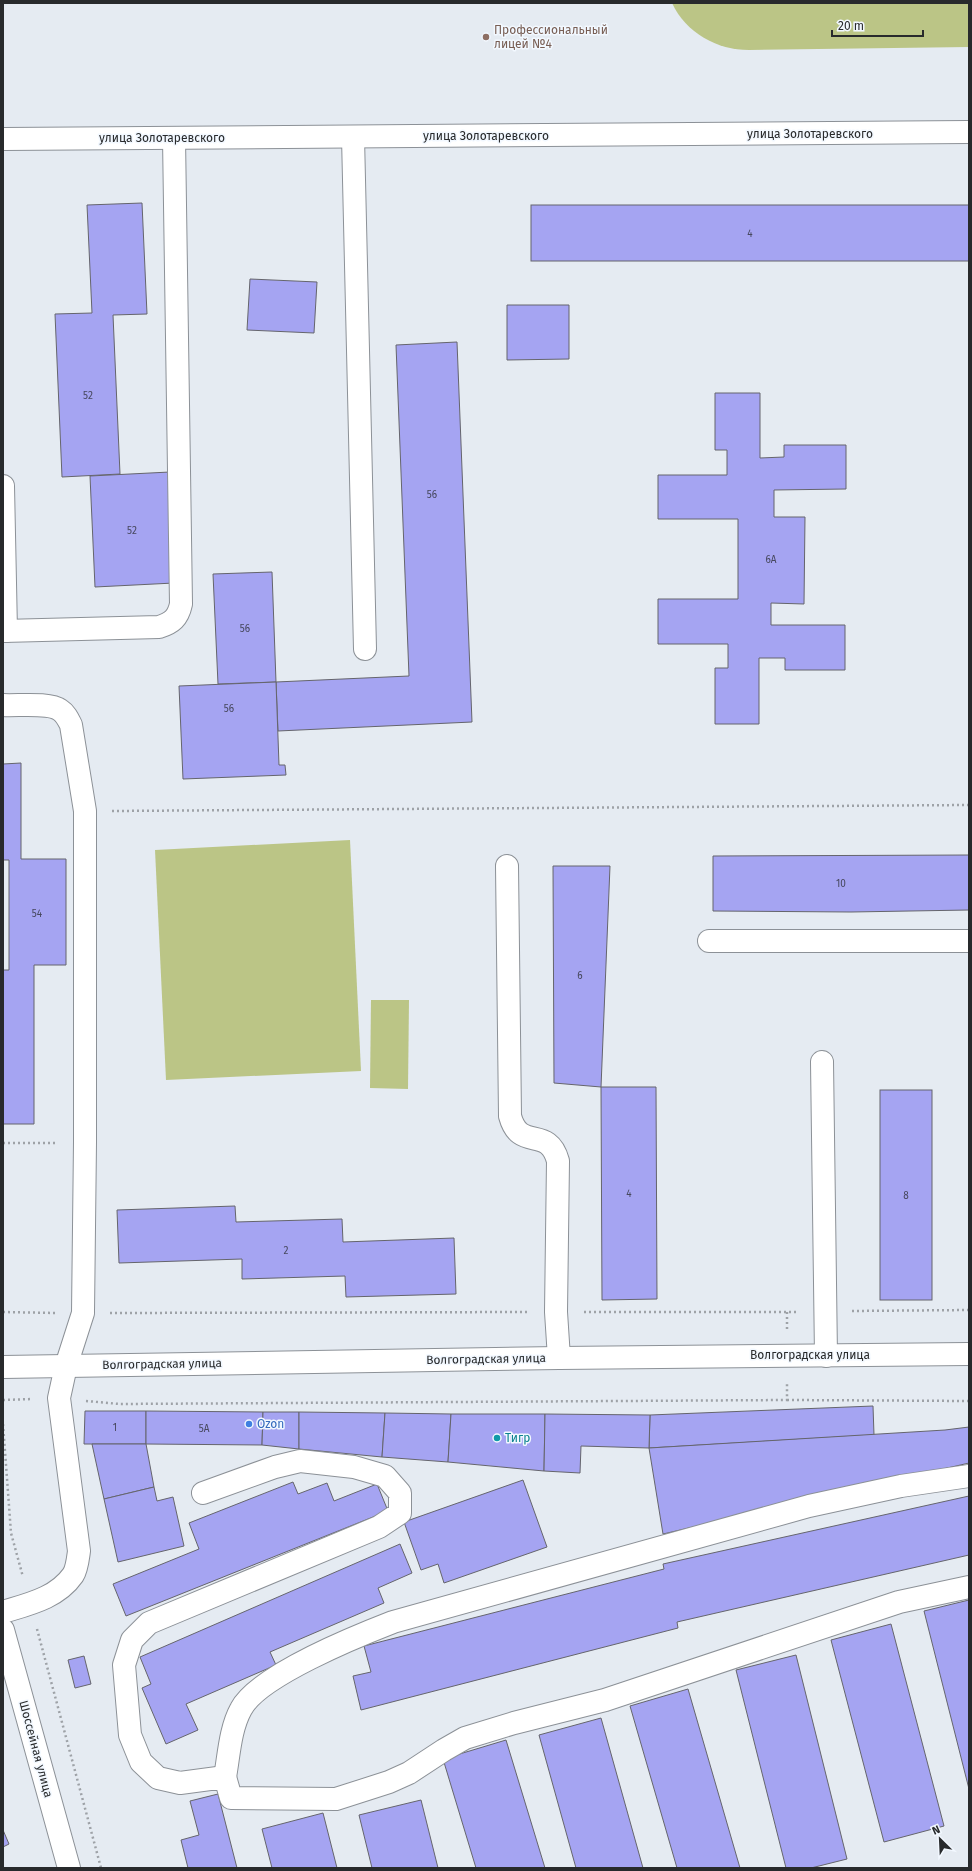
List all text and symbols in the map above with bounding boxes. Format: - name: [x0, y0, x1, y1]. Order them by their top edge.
- scale bar: [832, 12, 923, 38]
- text: 20 m: [838, 19, 864, 33]
- place label: Профессиональный лицей №4: [494, 23, 608, 51]
- marker: Профессиональный лицей №4: [481, 32, 491, 42]
- street label: улица Золотаревского: [747, 127, 873, 141]
- street label: улица Золотаревского: [423, 129, 549, 143]
- street label: улица Золотаревского: [99, 131, 225, 145]
- house number: 4: [747, 228, 753, 240]
- house number: 52: [83, 390, 93, 402]
- house number: 56: [427, 489, 437, 501]
- house number: 52: [127, 525, 137, 537]
- house number: 6А: [765, 554, 777, 566]
- house number: 56: [240, 623, 250, 635]
- house number: 56: [224, 703, 234, 715]
- house number: 10: [836, 878, 846, 890]
- house number: 54: [32, 908, 43, 920]
- house number: 6: [577, 970, 583, 982]
- house number: 4: [626, 1188, 632, 1200]
- house number: 8: [903, 1190, 909, 1202]
- house number: 2: [284, 1245, 289, 1257]
- street label: Волгоградская улица: [750, 1348, 870, 1362]
- street label: Волгоградская улица: [426, 1351, 546, 1367]
- street label: Волгоградская улица: [102, 1356, 222, 1372]
- place label: Ozon: [257, 1417, 284, 1431]
- marker: Ozon: [244, 1419, 254, 1429]
- house number: 1: [113, 1422, 117, 1434]
- house number: 5А: [199, 1423, 210, 1435]
- place label: Тигр: [505, 1431, 530, 1445]
- marker: Тигр: [492, 1433, 502, 1443]
- street label: Шоссейная улица: [16, 1699, 56, 1799]
- north arrow: [920, 1819, 960, 1859]
- text: N: [930, 1823, 942, 1838]

